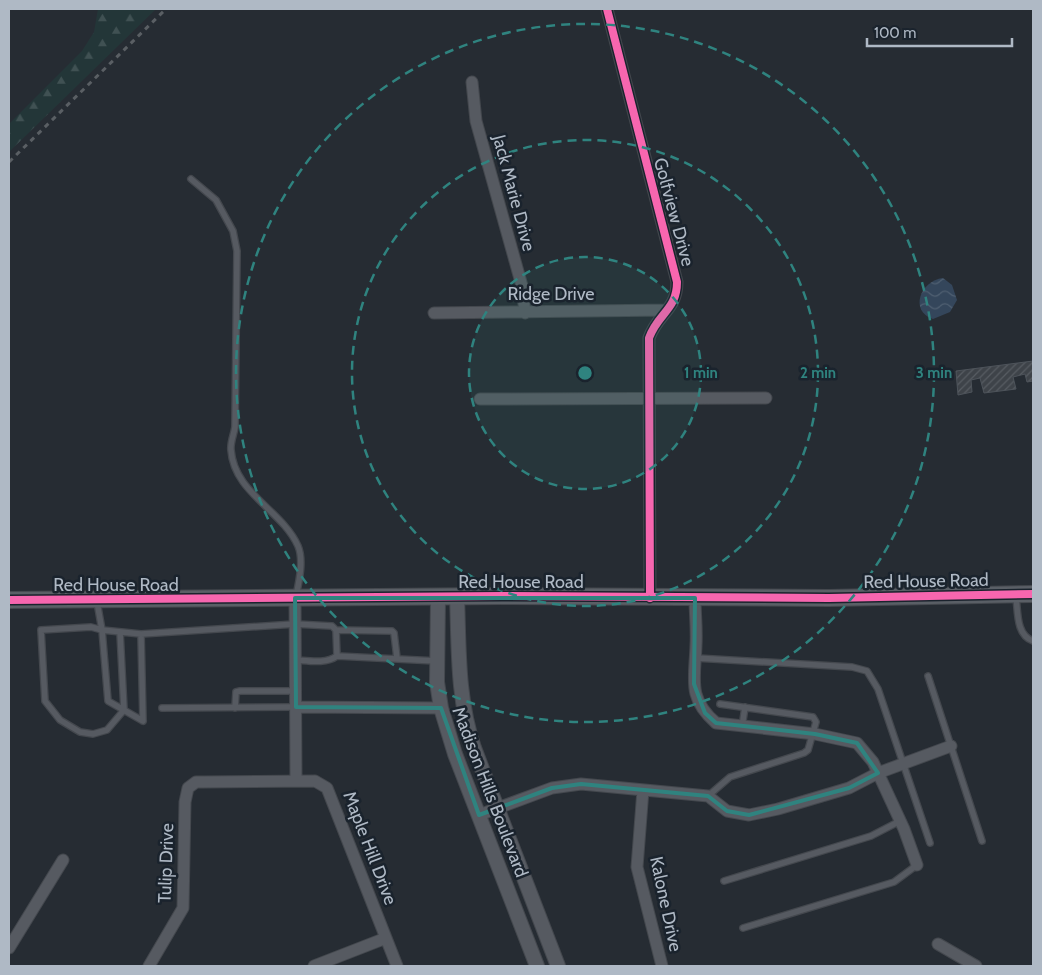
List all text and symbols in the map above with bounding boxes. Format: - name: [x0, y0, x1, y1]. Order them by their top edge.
- scale bar: [867, 15, 1012, 47]
- text: 100 m: [874, 24, 916, 42]
- street label: Jack Marie Drive: [488, 131, 540, 254]
- street label: Golfview Drive: [649, 155, 699, 269]
- street label: Ridge Drive: [507, 283, 595, 305]
- centre of rings: [576, 364, 594, 382]
- text: 1 min: [684, 364, 718, 382]
- text: 2 min: [800, 364, 836, 382]
- text: 3 min: [916, 364, 952, 382]
- street label: Red House Road: [863, 569, 989, 593]
- street label: Red House Road: [458, 571, 584, 593]
- street label: Red House Road: [53, 574, 179, 596]
- street label: Madison Hills Boulevard: [447, 704, 533, 880]
- street label: Maple Hill Drive: [338, 788, 402, 908]
- street label: Tulip Drive: [154, 823, 178, 903]
- street label: Kalone Drive: [645, 854, 687, 954]

